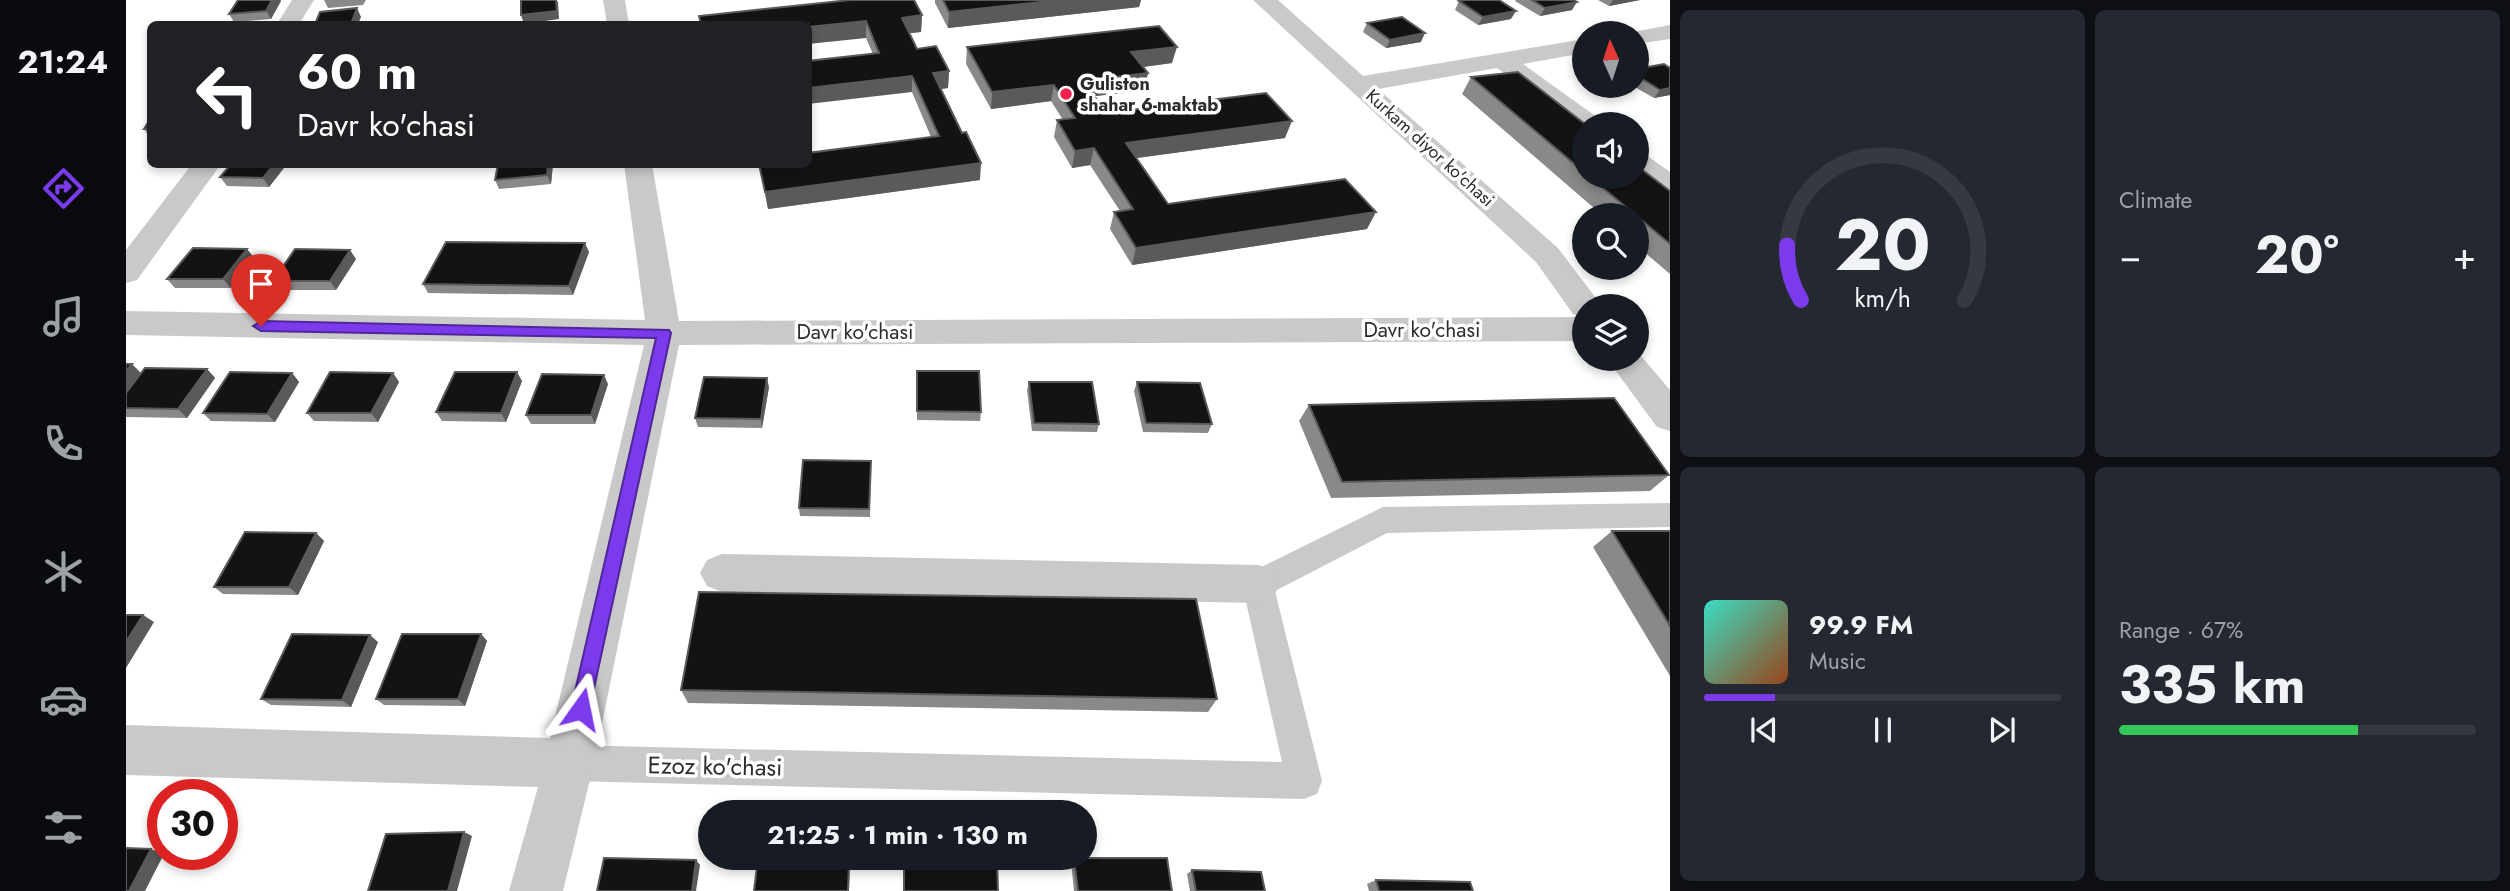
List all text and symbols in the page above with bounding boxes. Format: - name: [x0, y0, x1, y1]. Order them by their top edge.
- north arrow: [1572, 21, 1648, 98]
- map controls: [1572, 21, 1649, 371]
- text: 60 m: [297, 37, 417, 107]
- text: 21:24: [18, 39, 108, 85]
- icon: left: [182, 49, 273, 140]
- place label: Guliston shahar 6-maktab: [1080, 71, 1218, 118]
- street label: Kurkam diyor ko'chasi: [1360, 83, 1500, 213]
- marker: Guliston shahar 6-maktab: [1058, 86, 1074, 102]
- text: Davr ko'chasi: [297, 102, 475, 148]
- button: sound: [1572, 112, 1649, 189]
- icon: directions: [39, 164, 88, 213]
- text: Climate: [2119, 183, 2192, 217]
- text: 20: [1835, 192, 1930, 297]
- button: search: [1572, 203, 1649, 280]
- text: 20°: [2255, 217, 2339, 293]
- text: −: [2119, 228, 2141, 283]
- text: +: [2453, 228, 2476, 283]
- pin: [231, 254, 291, 326]
- icon: arrive: [242, 265, 280, 303]
- text: km/h: [1854, 279, 1911, 315]
- icon: music: [39, 292, 88, 341]
- button: layers: [1572, 294, 1649, 371]
- street label: Davr ko'chasi: [1364, 315, 1480, 345]
- street label: Davr ko'chasi: [797, 317, 913, 347]
- icon: phone: [39, 419, 88, 468]
- icon: climate: [39, 547, 88, 596]
- text: 99.9 FM: [1809, 606, 1913, 644]
- text: Range · 67%: [2119, 613, 2243, 647]
- text: Music: [1809, 644, 1866, 678]
- text: 335 km: [2119, 647, 2305, 723]
- position arrow: [544, 672, 618, 746]
- icon: car: [39, 675, 88, 724]
- icon: previous: [1745, 711, 1783, 749]
- icon: pause: [1864, 711, 1902, 749]
- icon: next: [1983, 711, 2021, 749]
- street label: Ezoz ko'chasi: [647, 747, 783, 785]
- speed limit sign: 30: [147, 779, 238, 870]
- icon: filters: [39, 803, 88, 852]
- text: 21:25 · 1 min · 130 m: [767, 816, 1028, 854]

